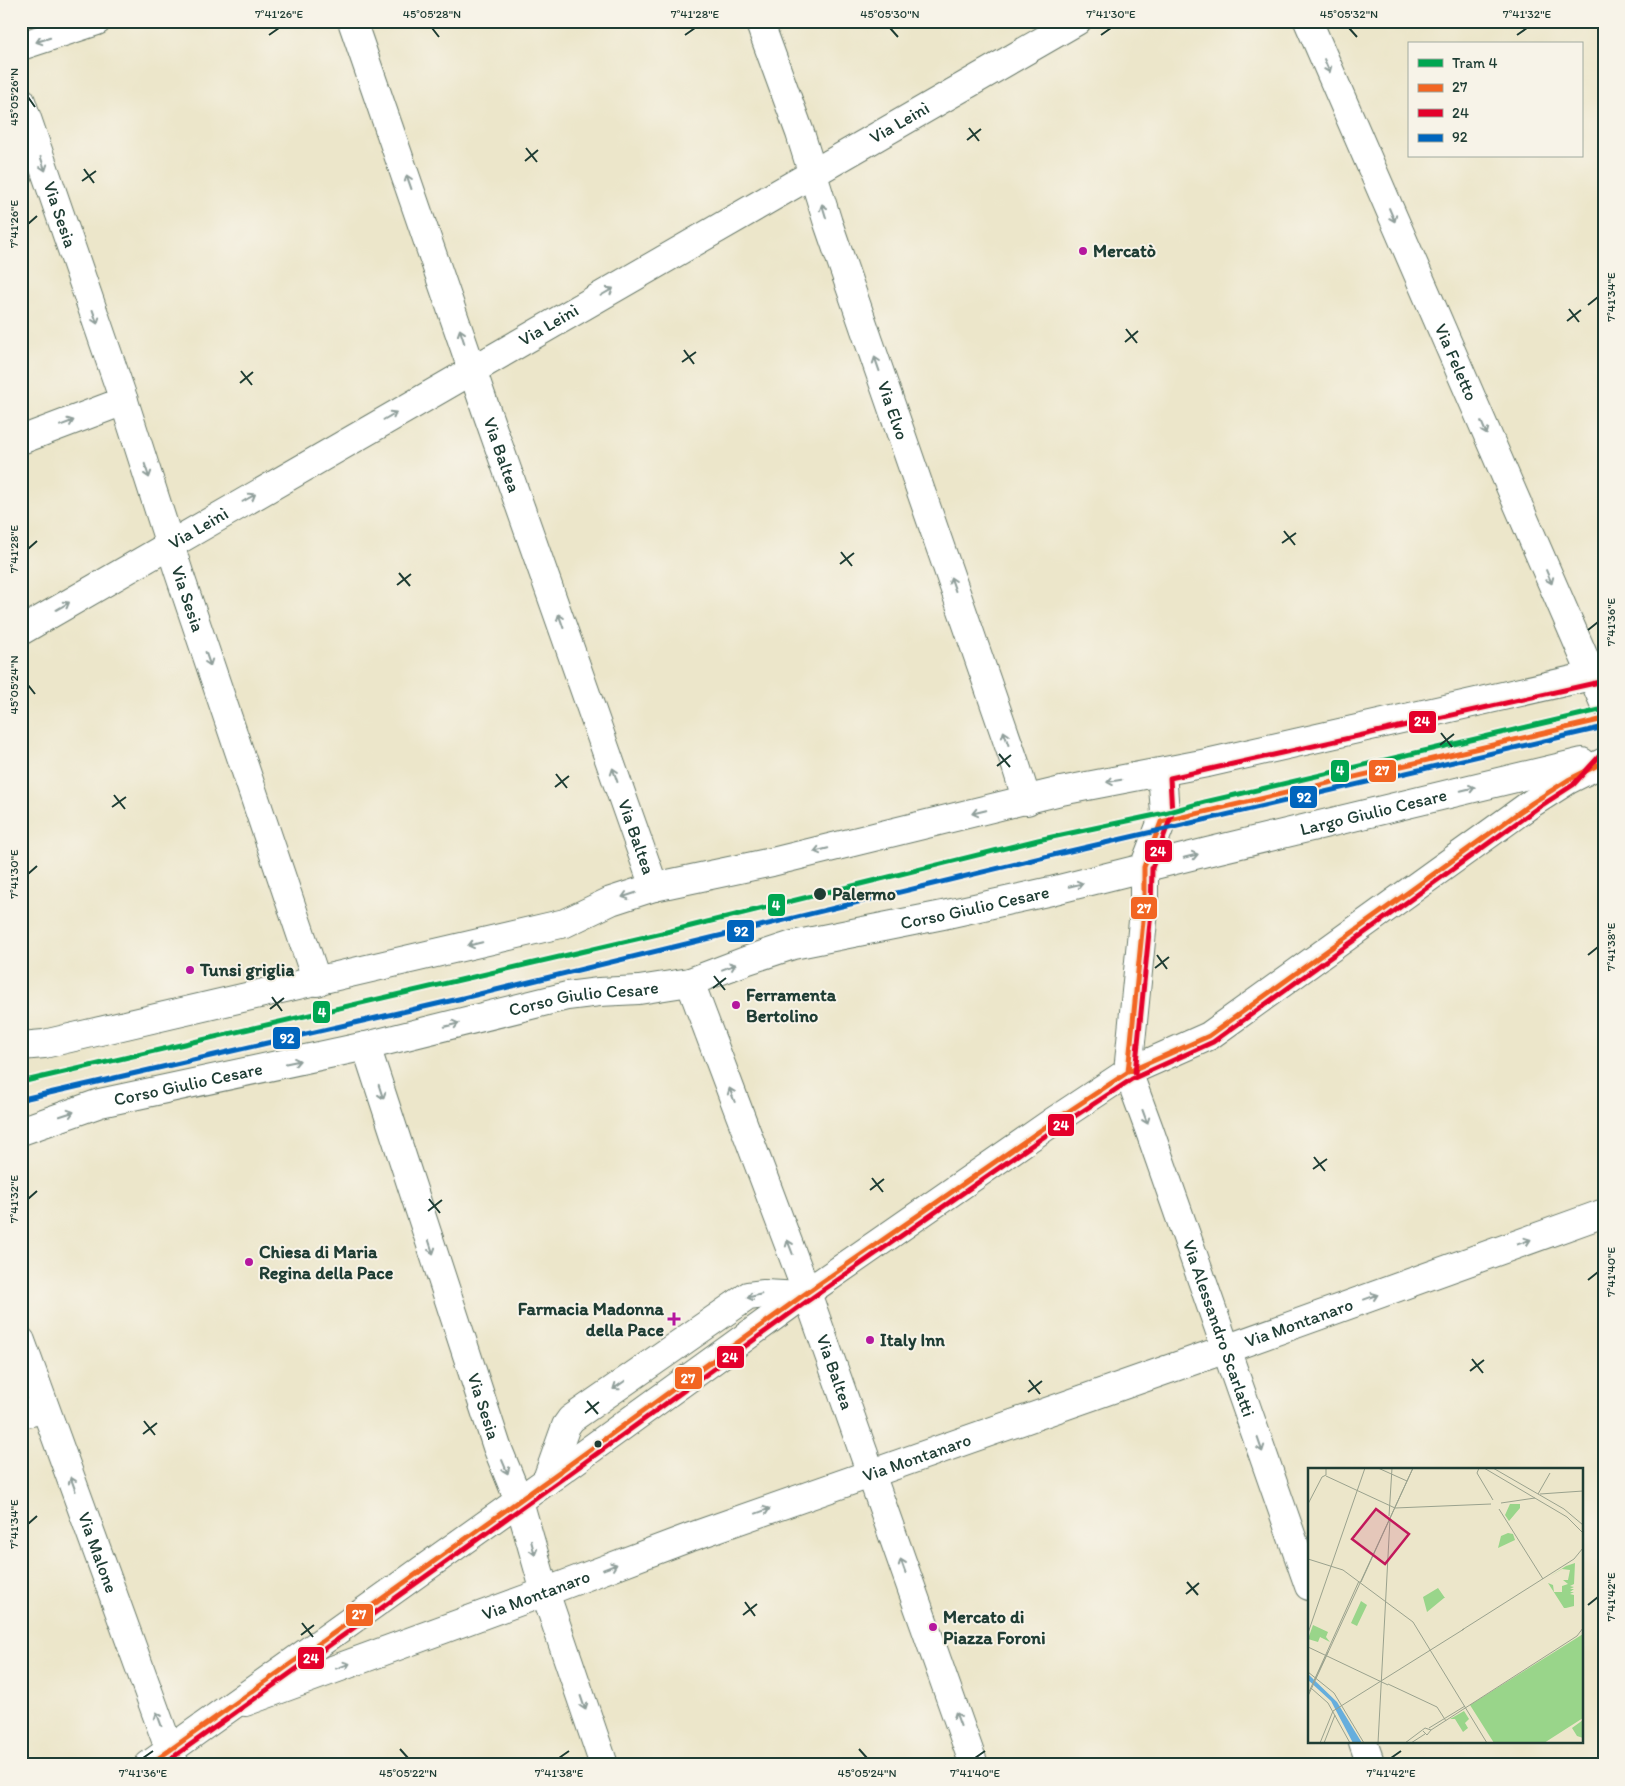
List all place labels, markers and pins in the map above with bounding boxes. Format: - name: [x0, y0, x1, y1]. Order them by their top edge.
- place label: Mercatò: [1093, 240, 1156, 262]
- marker: Mercatò: [1077, 245, 1089, 257]
- place label: Palermo: [832, 883, 896, 905]
- marker: Palermo: [812, 886, 828, 902]
- place label: Tunsi griglia: [199, 959, 294, 981]
- marker: Tunsi griglia: [184, 964, 196, 976]
- place label: Ferramenta Bertolino: [746, 984, 837, 1027]
- marker: Ferramenta Bertolino: [730, 999, 742, 1011]
- place label: Chiesa di Maria Regina della Pace: [259, 1241, 394, 1284]
- marker: Chiesa di Maria Regina della Pace: [243, 1256, 255, 1268]
- place label: Farmacia Madonna della Pace: [518, 1298, 665, 1341]
- marker: Farmacia Madonna della Pace: [668, 1313, 680, 1325]
- place label: Italy Inn: [880, 1329, 945, 1351]
- marker: Italy Inn: [864, 1334, 876, 1346]
- unlabelled marker: [593, 1439, 603, 1449]
- place label: Mercato di Piazza Foroni: [943, 1606, 1046, 1649]
- marker: Mercato di Piazza Foroni: [927, 1621, 939, 1633]

